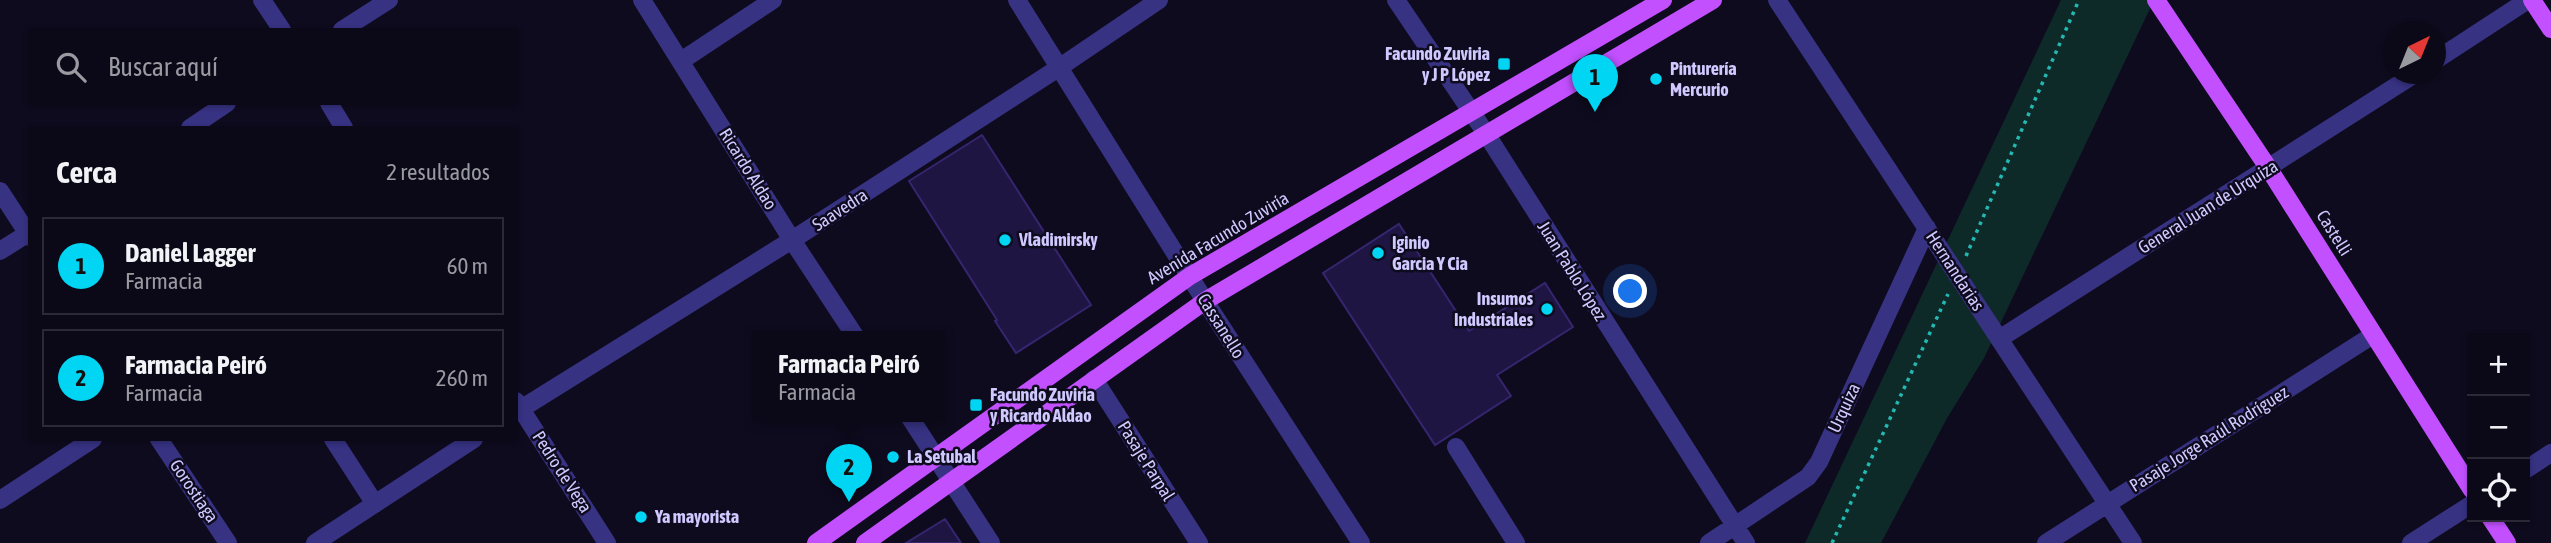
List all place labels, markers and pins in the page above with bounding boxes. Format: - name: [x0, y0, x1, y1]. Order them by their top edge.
- place label: Facundo Zuviria y J P López: [1385, 43, 1491, 85]
- pin: 1: [1572, 54, 1618, 112]
- marker: Facundo Zuviria y J P López: [1496, 56, 1512, 72]
- place label: Pinturería Mercurio: [1670, 58, 1737, 100]
- marker: Pinturería Mercurio: [1648, 71, 1664, 87]
- place label: Vladimirsky: [1018, 229, 1098, 250]
- marker: Vladimirsky: [997, 232, 1013, 248]
- place label: Iginio Garcia Y Cia: [1392, 232, 1468, 274]
- marker: Iginio Garcia Y Cia: [1370, 245, 1386, 261]
- place label: Insumos Industriales: [1454, 288, 1534, 330]
- marker: Insumos Industriales: [1539, 301, 1555, 317]
- place label: Facundo Zuviria y Ricardo Aldao: [990, 384, 1095, 426]
- marker: Facundo Zuviria y Ricardo Aldao: [968, 397, 984, 413]
- pin: 2: [826, 444, 872, 502]
- place label: La Setubal: [907, 446, 976, 467]
- marker: La Setubal: [885, 449, 901, 465]
- place label: Ya mayorista: [654, 506, 739, 527]
- marker: Ya mayorista: [633, 509, 649, 525]

